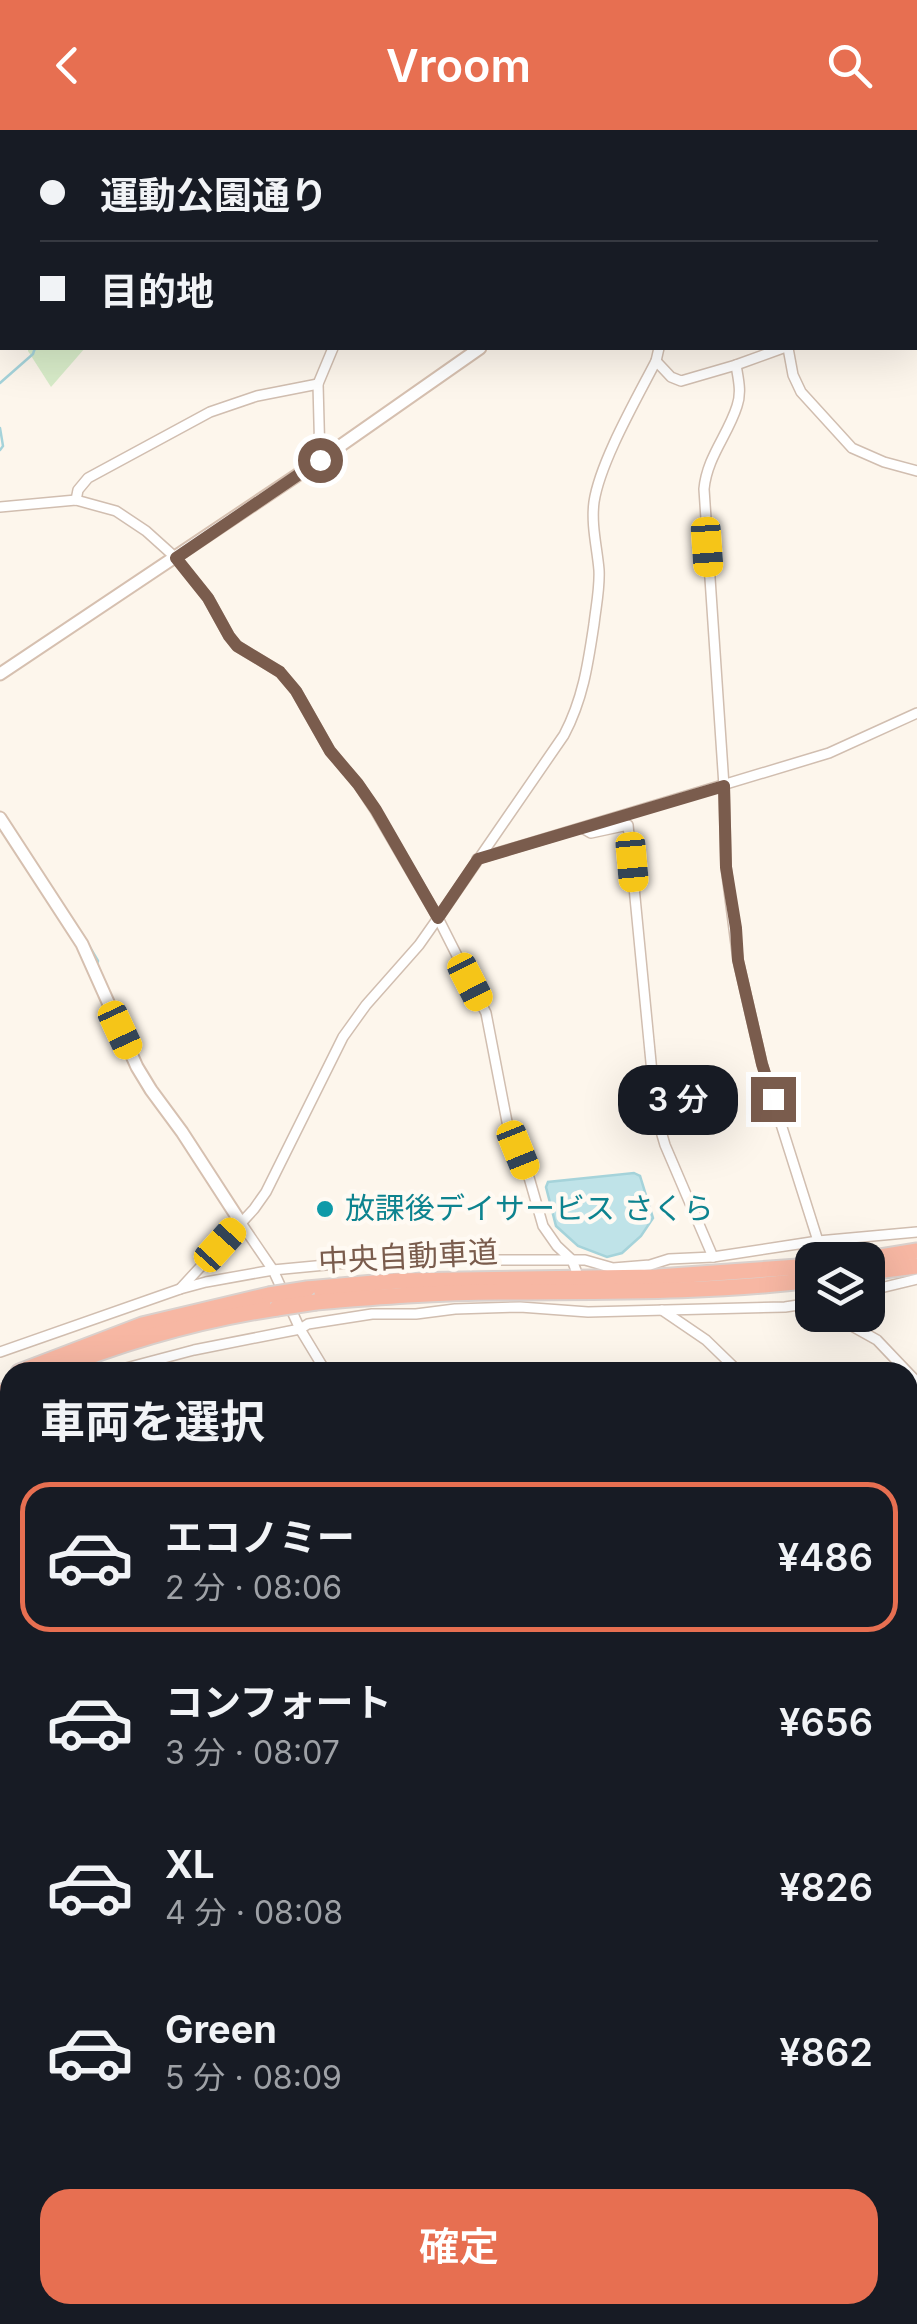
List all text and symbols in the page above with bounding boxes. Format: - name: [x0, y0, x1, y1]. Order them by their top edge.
- icon: back: [40, 38, 95, 93]
- text: Vroom: [386, 38, 531, 93]
- icon: search: [822, 38, 877, 93]
- text: 運動公園通り: [100, 172, 328, 218]
- text: 目的地: [100, 268, 214, 314]
- route start: [298, 438, 343, 483]
- car: [690, 516, 724, 578]
- car: [614, 831, 650, 893]
- car: [443, 948, 497, 1016]
- car: [94, 996, 146, 1064]
- callout: 3 分: [618, 1064, 738, 1134]
- route end: [751, 1077, 796, 1122]
- text: 3 分: [648, 1080, 708, 1119]
- car: [493, 1117, 543, 1183]
- place label: 放課後デイサービス さくら: [345, 1190, 713, 1226]
- marker: 放課後デイサービス さくら: [314, 1198, 336, 1220]
- car: [189, 1213, 251, 1277]
- street label: 中央自動車道: [317, 1233, 499, 1279]
- map controls: [795, 1242, 885, 1332]
- button: layers: [795, 1242, 885, 1332]
- text: 車両を選択: [40, 1394, 265, 1449]
- icon: car: [45, 1512, 135, 1602]
- text: エコノミー: [165, 1514, 355, 1560]
- text: ¥486: [778, 1534, 873, 1580]
- text: 2 分 · 08:06: [165, 1568, 342, 1607]
- icon: car: [45, 1677, 135, 1767]
- text: コンフォート: [165, 1679, 392, 1725]
- text: ¥656: [779, 1699, 873, 1745]
- text: 3 分 · 08:07: [165, 1733, 340, 1772]
- text: XL: [165, 1841, 215, 1887]
- icon: car: [45, 1842, 135, 1932]
- text: ¥826: [779, 1864, 873, 1910]
- text: 4 分 · 08:08: [165, 1893, 343, 1932]
- text: Green: [165, 2006, 277, 2052]
- icon: car: [45, 2007, 135, 2097]
- text: ¥862: [779, 2029, 873, 2075]
- text: 5 分 · 08:09: [165, 2058, 342, 2097]
- button: 確定: [40, 2189, 878, 2304]

